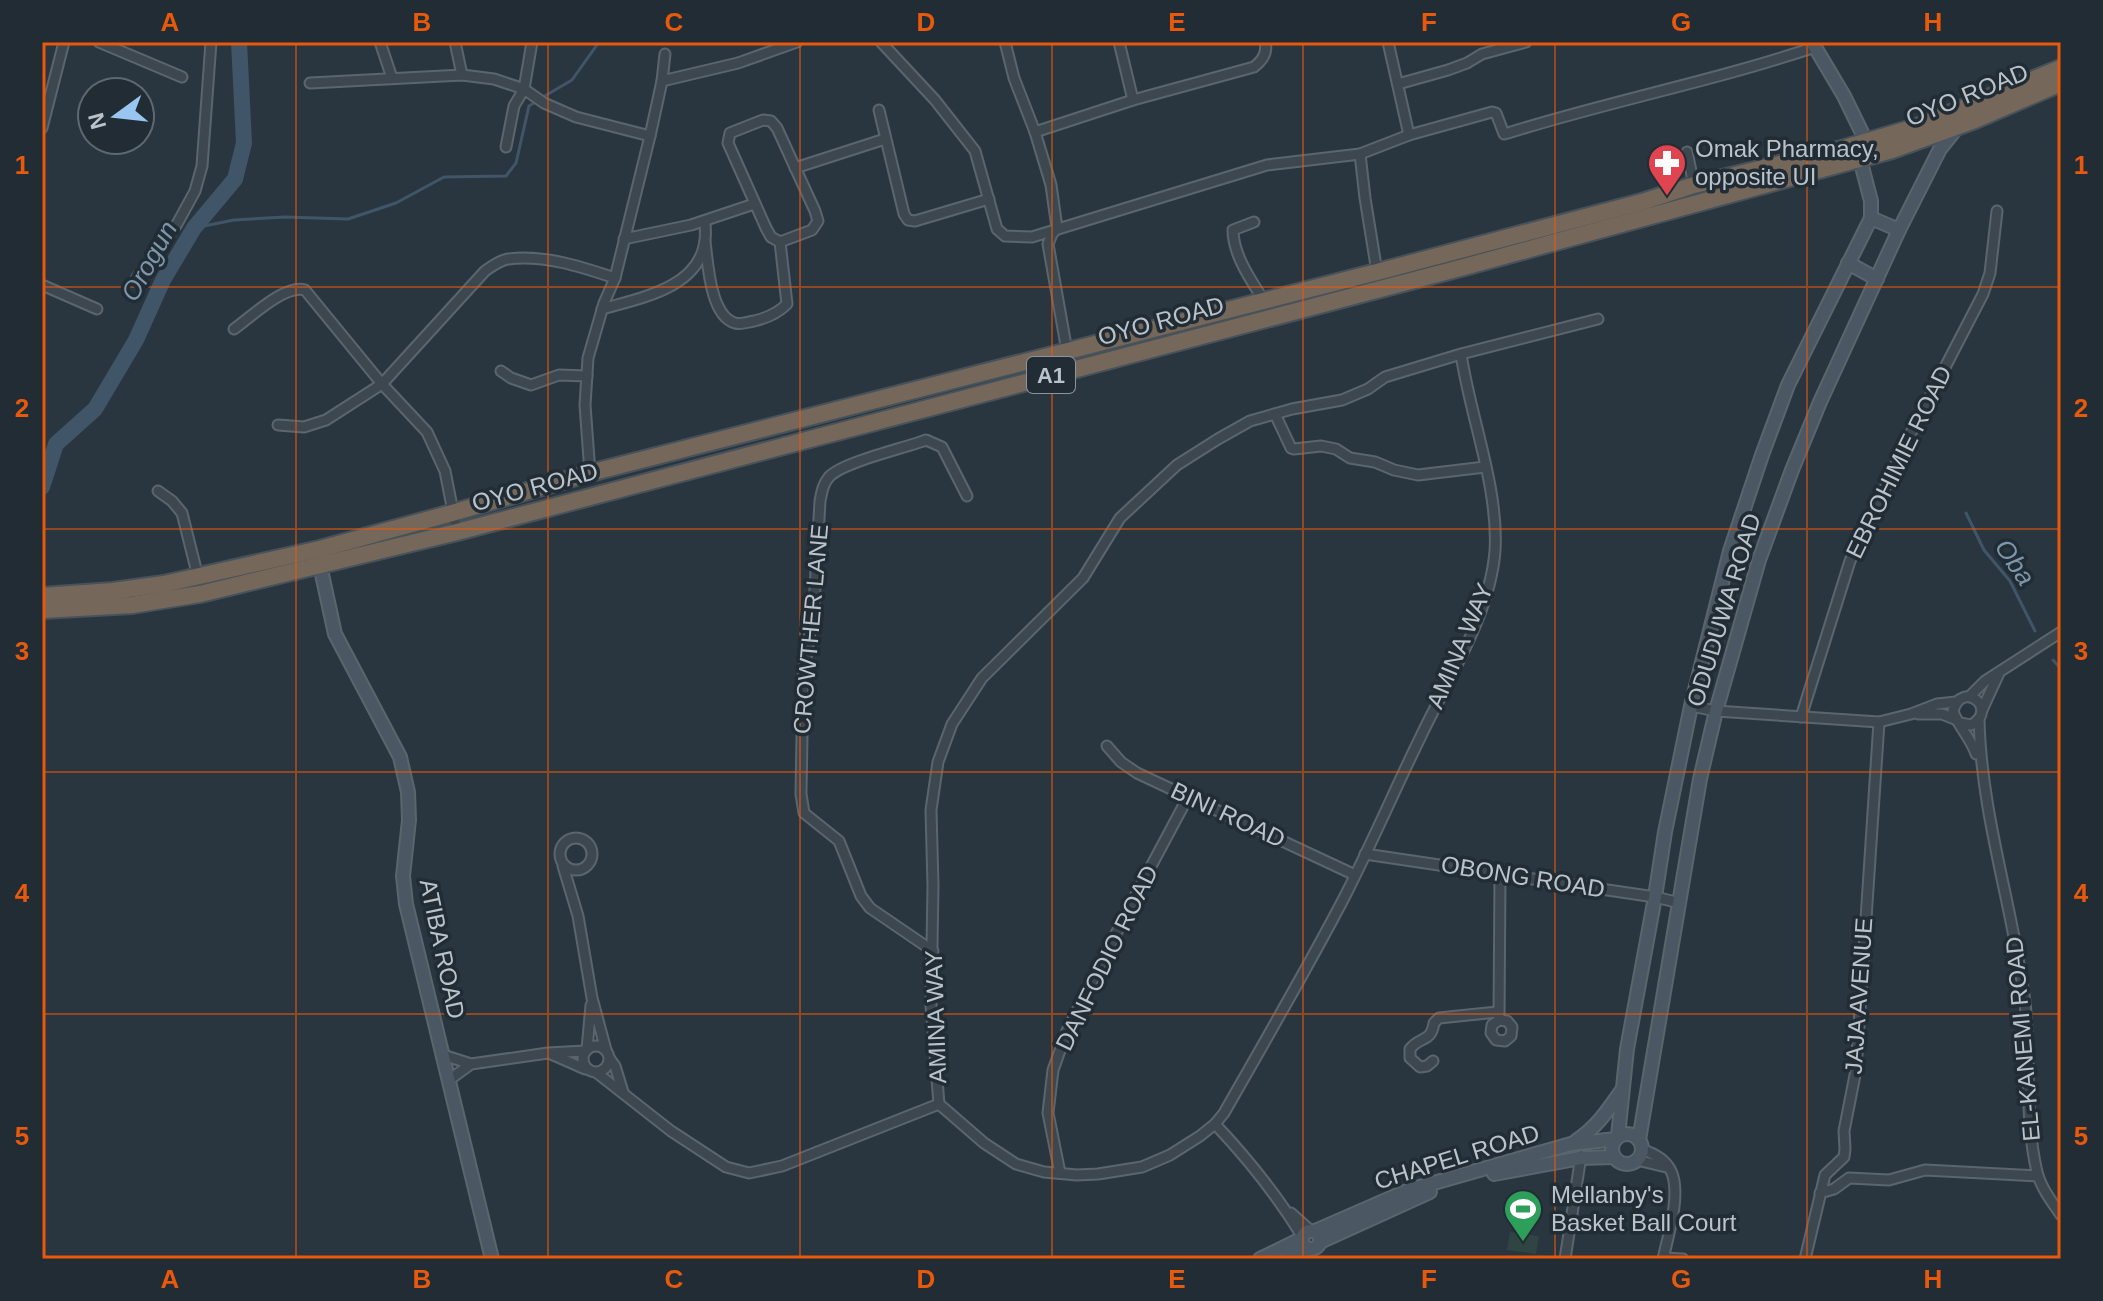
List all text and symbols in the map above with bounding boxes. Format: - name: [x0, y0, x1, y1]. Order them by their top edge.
- text: A: [161, 7, 180, 37]
- text: B: [413, 7, 431, 37]
- text: C: [665, 7, 684, 37]
- text: D: [917, 7, 935, 37]
- text: E: [1168, 7, 1186, 37]
- text: F: [1421, 7, 1437, 37]
- text: G: [1671, 7, 1691, 37]
- text: H: [1924, 7, 1942, 37]
- street label: OYO ROAD: [1902, 58, 2032, 131]
- north arrow: [76, 76, 156, 156]
- text: N: [83, 110, 111, 132]
- place label: Omak Pharmacy, opposite UI: [1695, 135, 1879, 190]
- pharmacy icon: Omak Pharmacy, opposite UI: [1646, 142, 1688, 197]
- text: 1: [15, 150, 29, 180]
- text: 1: [2074, 150, 2088, 180]
- water label: Orogun: [115, 216, 183, 306]
- street label: OYO ROAD: [1095, 291, 1227, 350]
- road number: A1: [1027, 357, 1075, 393]
- street label: EBROHIMIE ROAD: [1840, 361, 1957, 562]
- text: 2: [15, 393, 29, 423]
- text: 2: [2074, 393, 2088, 423]
- street label: OYO ROAD: [469, 457, 601, 516]
- street label: ODUDUWA ROAD: [1681, 510, 1766, 710]
- street label: CROWTHER LANE: [788, 523, 833, 735]
- water label: Oba: [1989, 533, 2041, 591]
- street label: AMINA WAY: [1421, 579, 1498, 712]
- text: 3: [15, 636, 29, 666]
- text: 3: [2074, 636, 2088, 666]
- street label: BINI ROAD: [1167, 776, 1290, 853]
- street label: OBONG ROAD: [1439, 850, 1607, 903]
- street label: DANFODIO ROAD: [1050, 861, 1163, 1055]
- street label: ATIBA ROAD: [414, 877, 470, 1021]
- text: 4: [15, 878, 30, 908]
- text: 4: [2074, 878, 2089, 908]
- street label: JAJA AVENUE: [1840, 917, 1877, 1075]
- street label: EL-KANEMI ROAD: [2000, 936, 2045, 1143]
- street label: AMINA WAY: [920, 950, 951, 1084]
- street label: CHAPEL ROAD: [1371, 1119, 1543, 1194]
- text: 5: [15, 1121, 29, 1151]
- text: 5: [2074, 1121, 2088, 1151]
- place label: Mellanby's Basket Ball Court: [1551, 1181, 1737, 1236]
- sports icon: Mellanby's Basket Ball Court: [1502, 1188, 1544, 1243]
- text: A: [161, 1264, 180, 1294]
- text: B: [413, 1264, 431, 1294]
- text: C: [665, 1264, 684, 1294]
- text: D: [917, 1264, 935, 1294]
- text: E: [1168, 1264, 1186, 1294]
- text: F: [1421, 1264, 1437, 1294]
- text: G: [1671, 1264, 1691, 1294]
- text: H: [1924, 1264, 1942, 1294]

